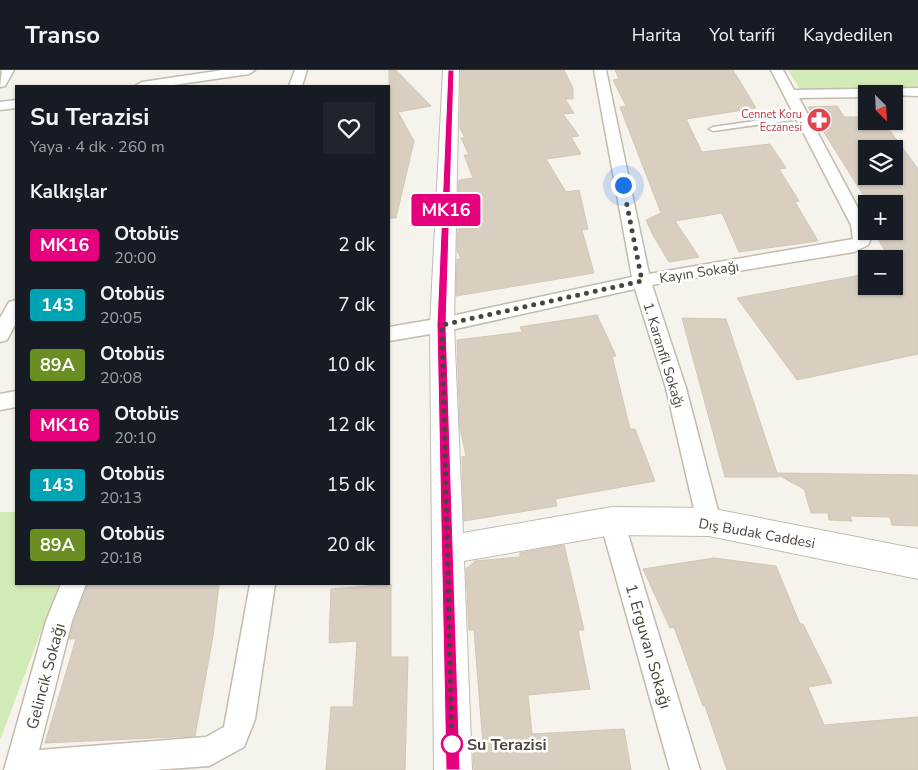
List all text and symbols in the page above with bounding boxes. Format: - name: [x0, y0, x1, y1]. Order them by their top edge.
- text: Transo: [25, 19, 100, 51]
- text: Harita: [632, 23, 681, 47]
- text: Yol tarifi: [709, 23, 775, 47]
- text: Kaydedilen: [803, 23, 893, 47]
- north arrow: [858, 85, 902, 130]
- map controls: [858, 85, 903, 295]
- text: Su Terazisi: [30, 101, 149, 133]
- button: heart: [323, 102, 375, 154]
- place label: Cennet Koru Eczanesi: [741, 107, 802, 135]
- pharmacy icon: Cennet Koru Eczanesi: [806, 107, 832, 133]
- text: Yaya · 4 dk · 260 m: [30, 136, 165, 158]
- button: layers: [858, 140, 903, 185]
- your location: [611, 173, 636, 198]
- text: Kalkışlar: [30, 179, 107, 205]
- line badge: MK16: [411, 194, 481, 226]
- button: +: [858, 195, 903, 240]
- text: MK16: [421, 198, 471, 222]
- text: Otobüs: [114, 221, 179, 247]
- text: 2 dk: [338, 232, 375, 258]
- text: MK16: [40, 233, 89, 257]
- text: 20:00: [114, 247, 156, 269]
- button: −: [858, 250, 903, 295]
- street label: Kayın Sokağı: [658, 257, 740, 288]
- text: Otobüs: [100, 281, 165, 307]
- text: 7 dk: [338, 292, 375, 318]
- text: 143: [41, 293, 74, 317]
- street label: 1. Karanfil Sokağı: [638, 300, 689, 410]
- text: 20:05: [100, 307, 142, 329]
- text: Otobüs: [100, 341, 165, 367]
- text: 10 dk: [327, 352, 375, 378]
- text: 89A: [40, 353, 75, 377]
- text: 20:08: [100, 367, 142, 389]
- text: Otobüs: [114, 401, 179, 427]
- text: 12 dk: [327, 412, 375, 438]
- text: MK16: [40, 413, 89, 437]
- text: 20:10: [114, 427, 156, 449]
- text: Otobüs: [100, 461, 165, 487]
- text: 15 dk: [327, 472, 375, 498]
- text: 143: [41, 473, 74, 497]
- text: 20:13: [100, 487, 142, 509]
- street label: Dış Budak Caddesi: [697, 514, 817, 553]
- text: Otobüs: [100, 521, 165, 547]
- text: 20 dk: [327, 532, 375, 558]
- text: 89A: [40, 533, 75, 557]
- text: 20:18: [100, 547, 142, 569]
- street label: 1. Erguvan Sokağı: [620, 581, 676, 711]
- street label: Gelincik Sokağı: [21, 621, 71, 732]
- marker: Su Terazisi: [441, 733, 463, 755]
- place label: Su Terazisi: [467, 734, 547, 756]

